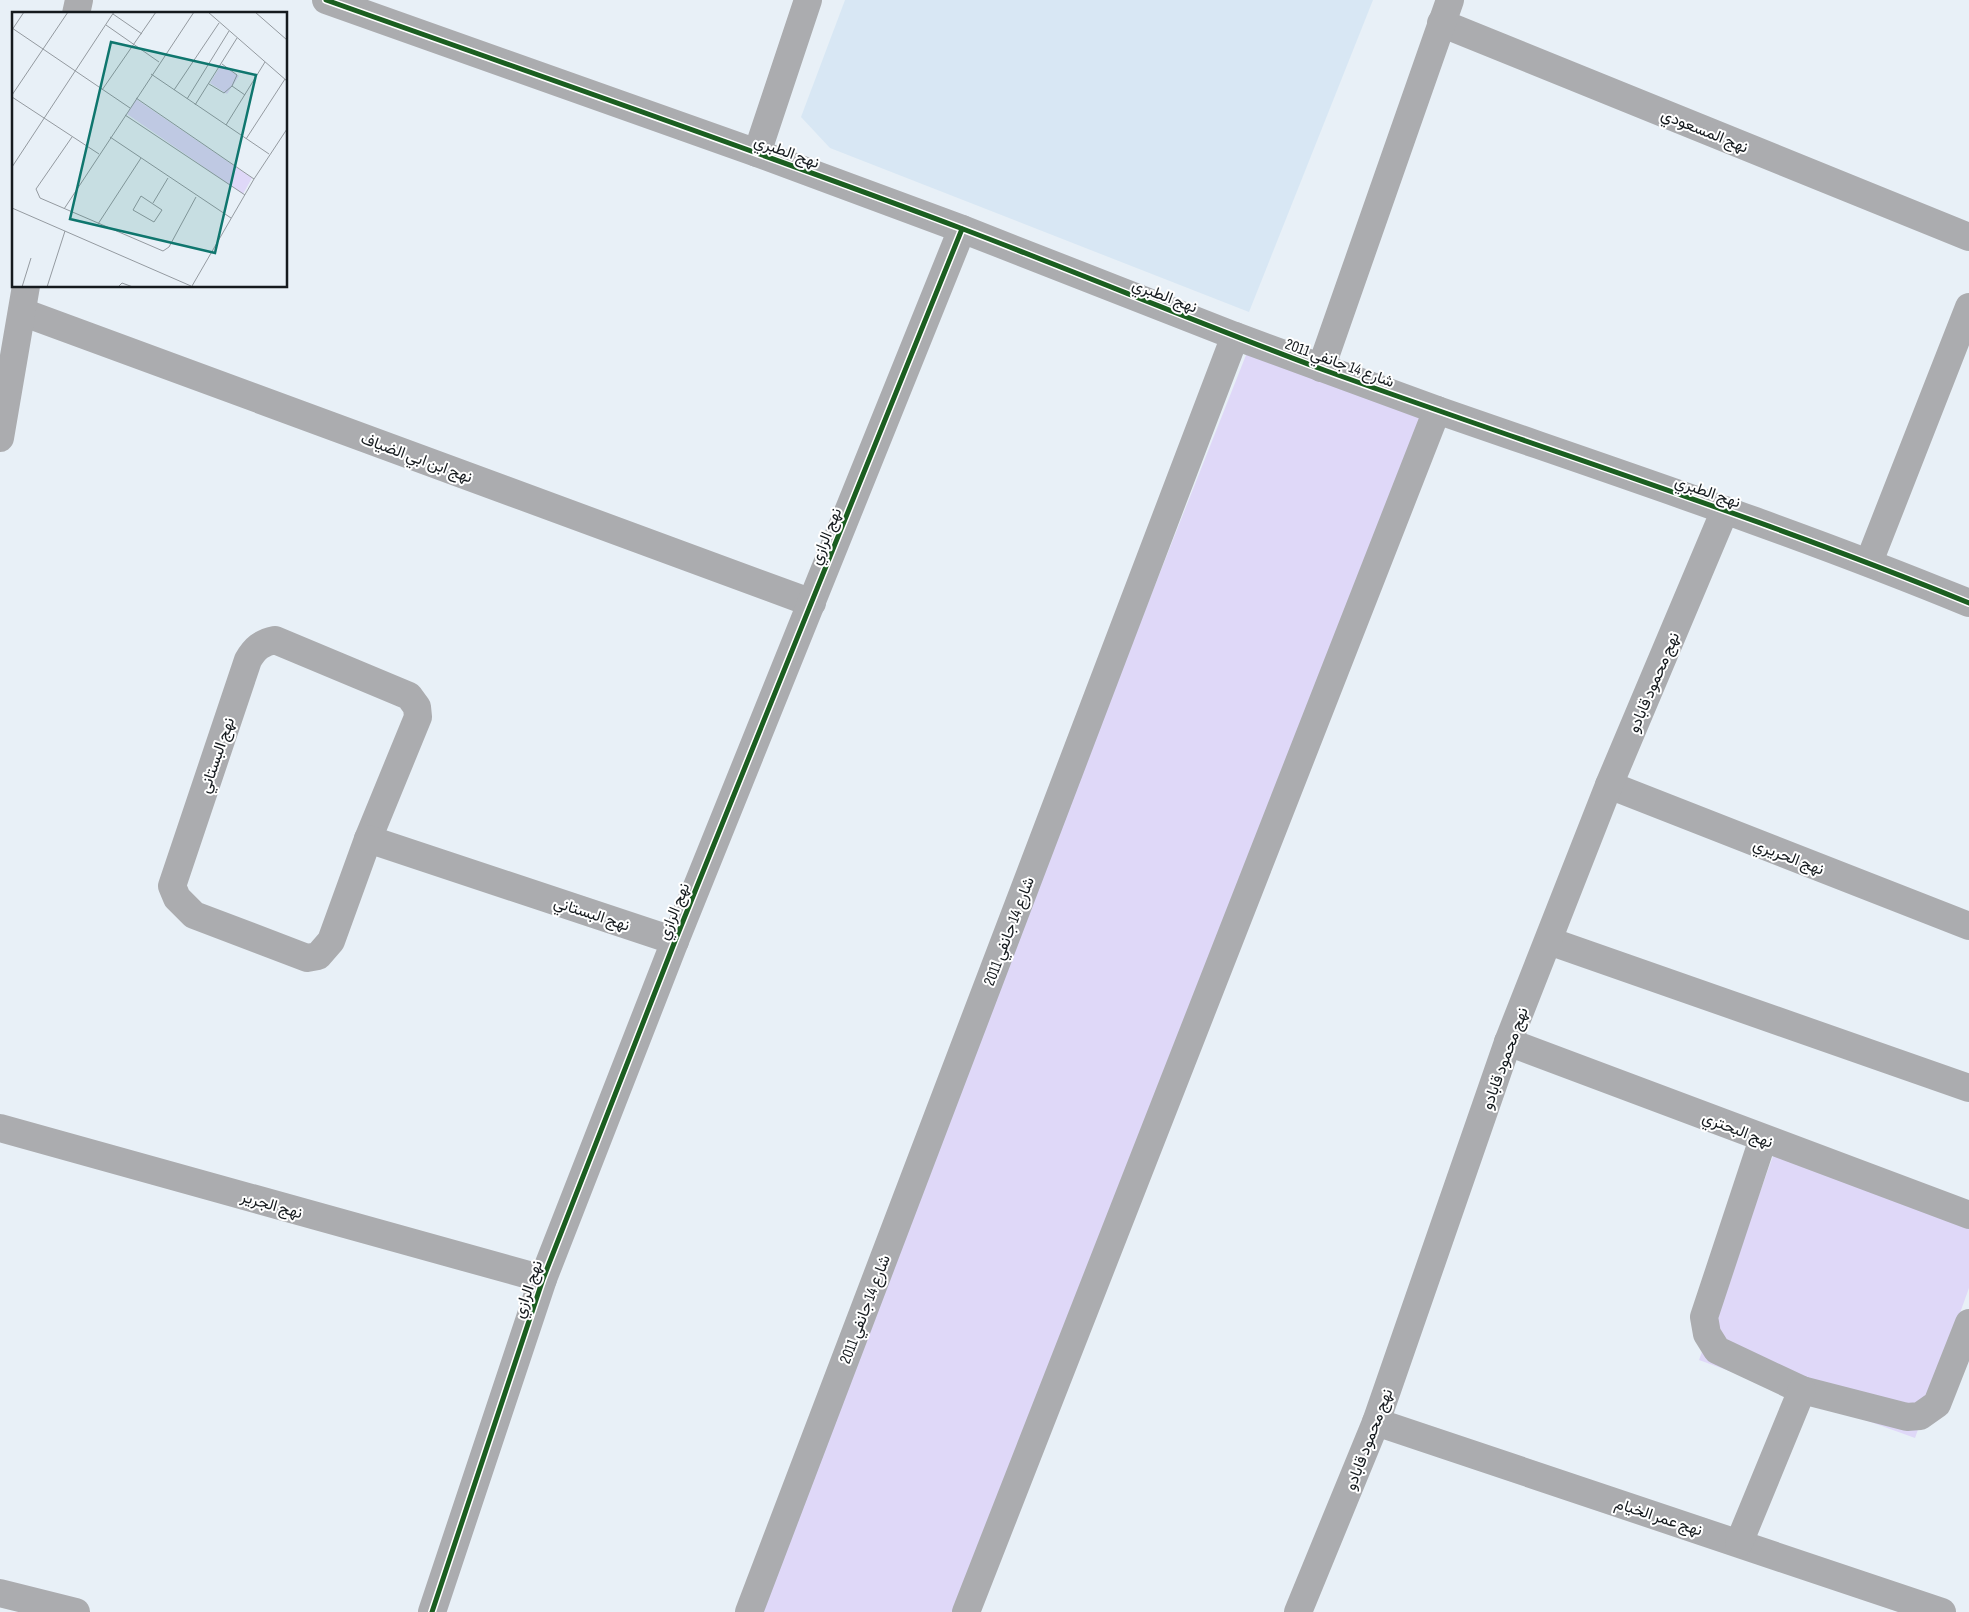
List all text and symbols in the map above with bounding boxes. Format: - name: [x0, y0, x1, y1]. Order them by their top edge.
- inset map: [12, 12, 288, 288]
- street label: نهج المسعودي: [1657, 105, 1751, 160]
- street label: نهج الطبري: [750, 132, 822, 176]
- street label: نهج الطبري: [1128, 275, 1200, 320]
- street label: شارع 14 جانفي 2011: [1281, 335, 1397, 395]
- street label: نهج ابن ابي الضياف: [357, 429, 475, 490]
- street label: نهج الطبري: [1671, 472, 1743, 515]
- street label: نهج الرازي: [806, 505, 849, 569]
- street label: نهج محمود قابادو: [1625, 630, 1685, 736]
- street label: نهج البستاني: [196, 715, 242, 797]
- street label: نهج الحريري: [1749, 835, 1827, 882]
- street label: شارع 14 جانفي 2011: [980, 875, 1042, 990]
- street label: نهج الرازي: [654, 880, 697, 944]
- street label: نهج البستاني: [550, 893, 632, 938]
- street label: نهج محمود قابادو: [1478, 1005, 1534, 1112]
- street label: نهج البحتري: [1698, 1108, 1775, 1155]
- street label: نهج الجرير: [237, 1187, 305, 1224]
- street label: شارع 14 جانفي 2011: [836, 1253, 898, 1368]
- street label: نهج الرازي: [510, 1258, 550, 1322]
- street label: نهج محمود قابادو: [1341, 1386, 1398, 1493]
- street label: نهج عمر الخيام: [1612, 1494, 1705, 1541]

